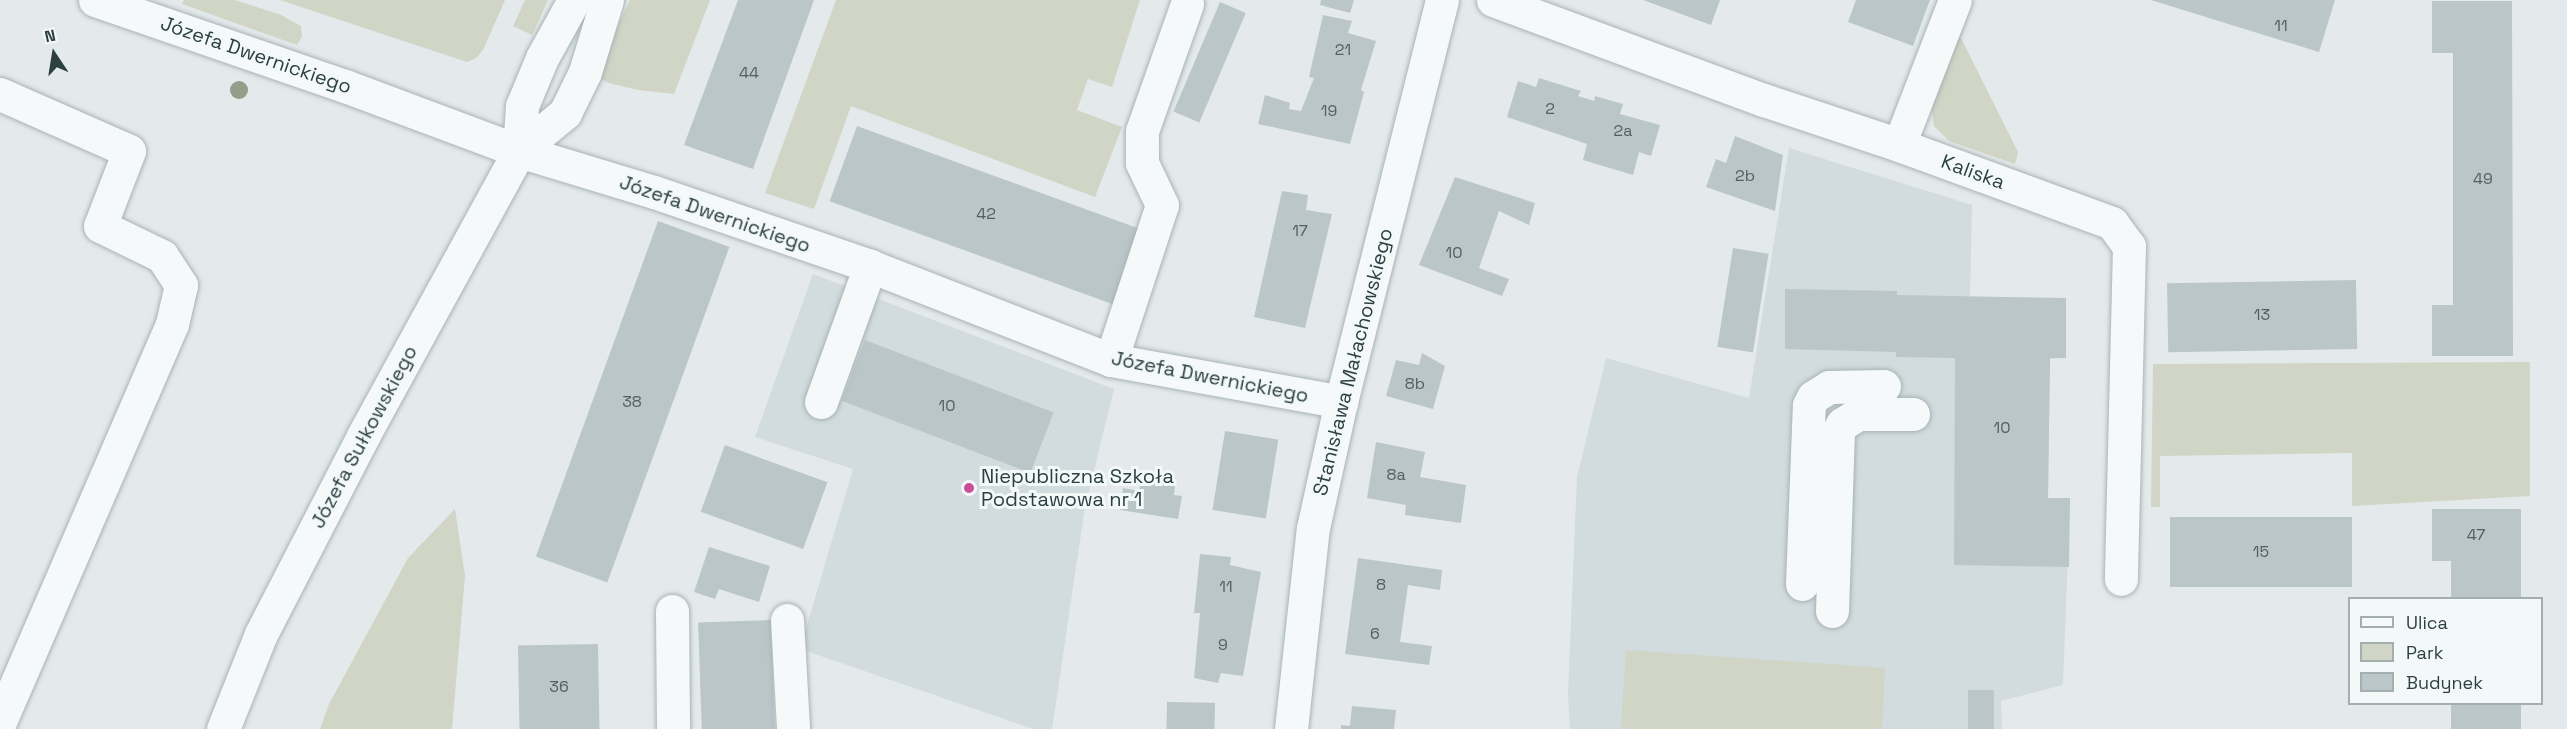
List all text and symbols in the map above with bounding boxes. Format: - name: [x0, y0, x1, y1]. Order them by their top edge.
- street label: Józefa Dwernickiego: [157, 11, 355, 99]
- house number: 11: [2274, 16, 2288, 36]
- north arrow: [24, 24, 84, 84]
- text: N: [43, 25, 58, 47]
- house number: 21: [1335, 40, 1351, 60]
- house number: 44: [739, 63, 759, 83]
- house number: 2: [1545, 99, 1555, 119]
- house number: 19: [1321, 101, 1337, 121]
- house number: 2a: [1614, 121, 1632, 141]
- street label: Kaliska: [1938, 149, 2008, 195]
- house number: 2b: [1735, 166, 1755, 186]
- house number: 49: [2473, 169, 2493, 189]
- street label: Józefa Dwernickiego: [616, 170, 814, 258]
- house number: 42: [976, 204, 996, 224]
- house number: 17: [1292, 221, 1308, 241]
- street label: Stanisława Małachowskiego: [1308, 226, 1398, 498]
- house number: 10: [1446, 243, 1462, 263]
- house number: 13: [2254, 305, 2270, 325]
- street label: Józefa Sułkowskiego: [306, 342, 422, 532]
- street label: Józefa Dwernickiego: [1109, 346, 1311, 408]
- house number: 8b: [1405, 374, 1425, 394]
- house number: 38: [622, 392, 642, 412]
- house number: 10: [939, 396, 955, 416]
- house number: 10: [1994, 418, 2010, 438]
- place label: Niepubliczna Szkoła Podstawowa nr 1: [981, 464, 1174, 511]
- house number: 8a: [1386, 465, 1406, 485]
- marker: Niepubliczna Szkoła Podstawowa nr 1: [962, 481, 976, 495]
- house number: 47: [2467, 525, 2485, 545]
- house number: 15: [2253, 542, 2269, 562]
- house number: 8: [1376, 575, 1386, 595]
- house number: 11: [1219, 577, 1233, 597]
- legend: [2348, 597, 2543, 705]
- text: Ulica: [2406, 611, 2448, 634]
- house number: 6: [1370, 624, 1380, 644]
- house number: 9: [1218, 635, 1228, 655]
- text: Park: [2406, 641, 2443, 664]
- text: Budynek: [2406, 671, 2483, 694]
- house number: 36: [549, 677, 569, 697]

